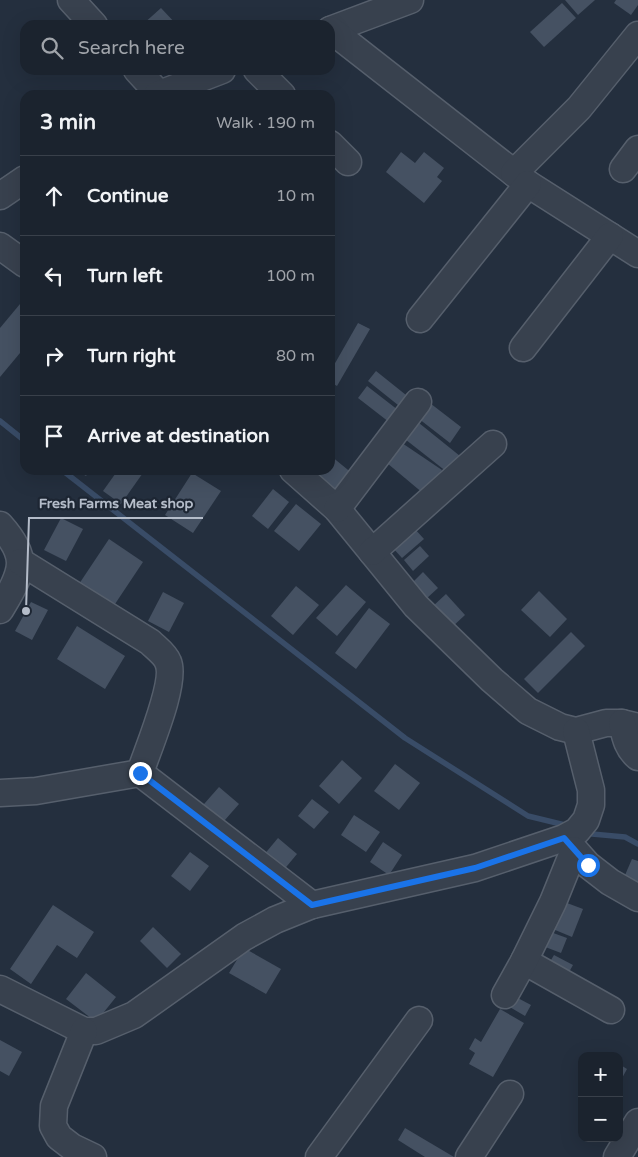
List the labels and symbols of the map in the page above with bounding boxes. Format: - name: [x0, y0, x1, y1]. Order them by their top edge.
- callout: Fresh Farms Meat shop: [29, 489, 203, 518]
- text: Fresh Farms Meat shop: [39, 495, 193, 512]
- route end: [129, 762, 152, 785]
- route start: [577, 854, 600, 877]

